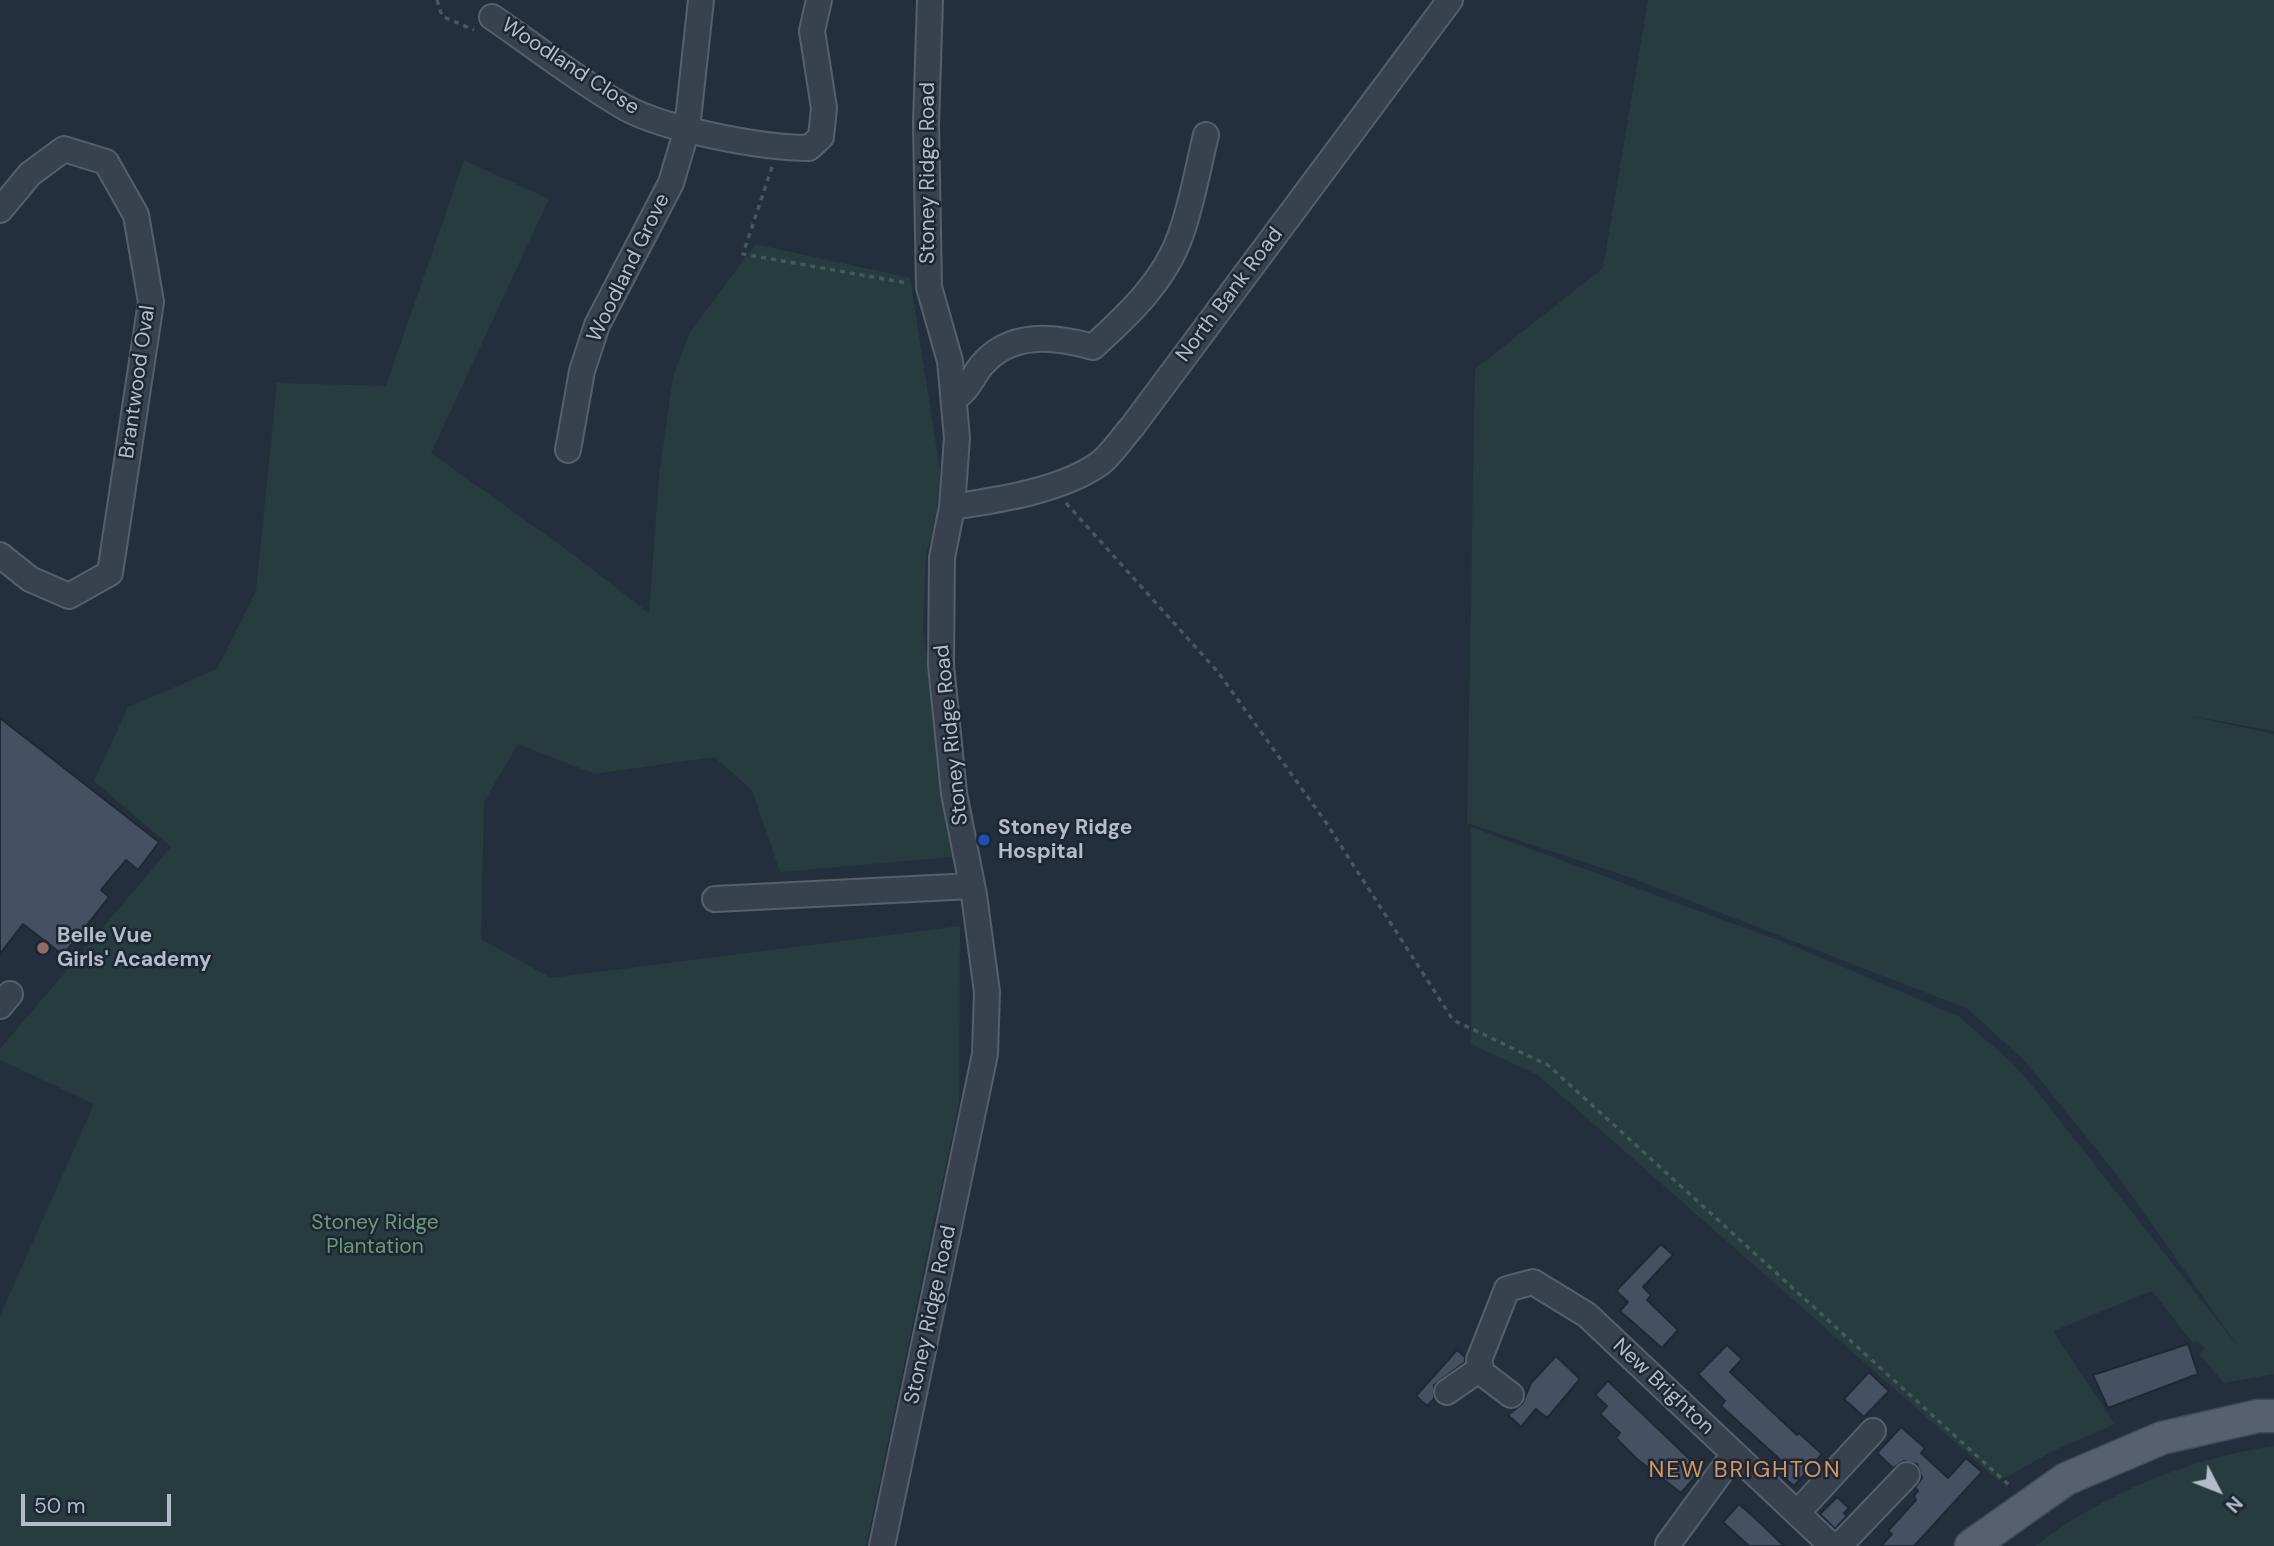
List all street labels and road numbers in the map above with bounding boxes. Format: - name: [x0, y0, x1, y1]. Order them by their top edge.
- street label: Woodland Close: [497, 13, 643, 121]
- street label: Stoney Ridge Road: [915, 82, 941, 264]
- street label: Woodland Grove: [582, 190, 676, 346]
- street label: North Bank Road: [1171, 223, 1289, 367]
- street label: Brantwood Oval: [115, 304, 161, 460]
- street label: Stoney Ridge Road: [930, 643, 974, 827]
- street label: Stoney Ridge Road: [900, 1223, 962, 1407]
- street label: New Brighton: [1607, 1334, 1719, 1440]

